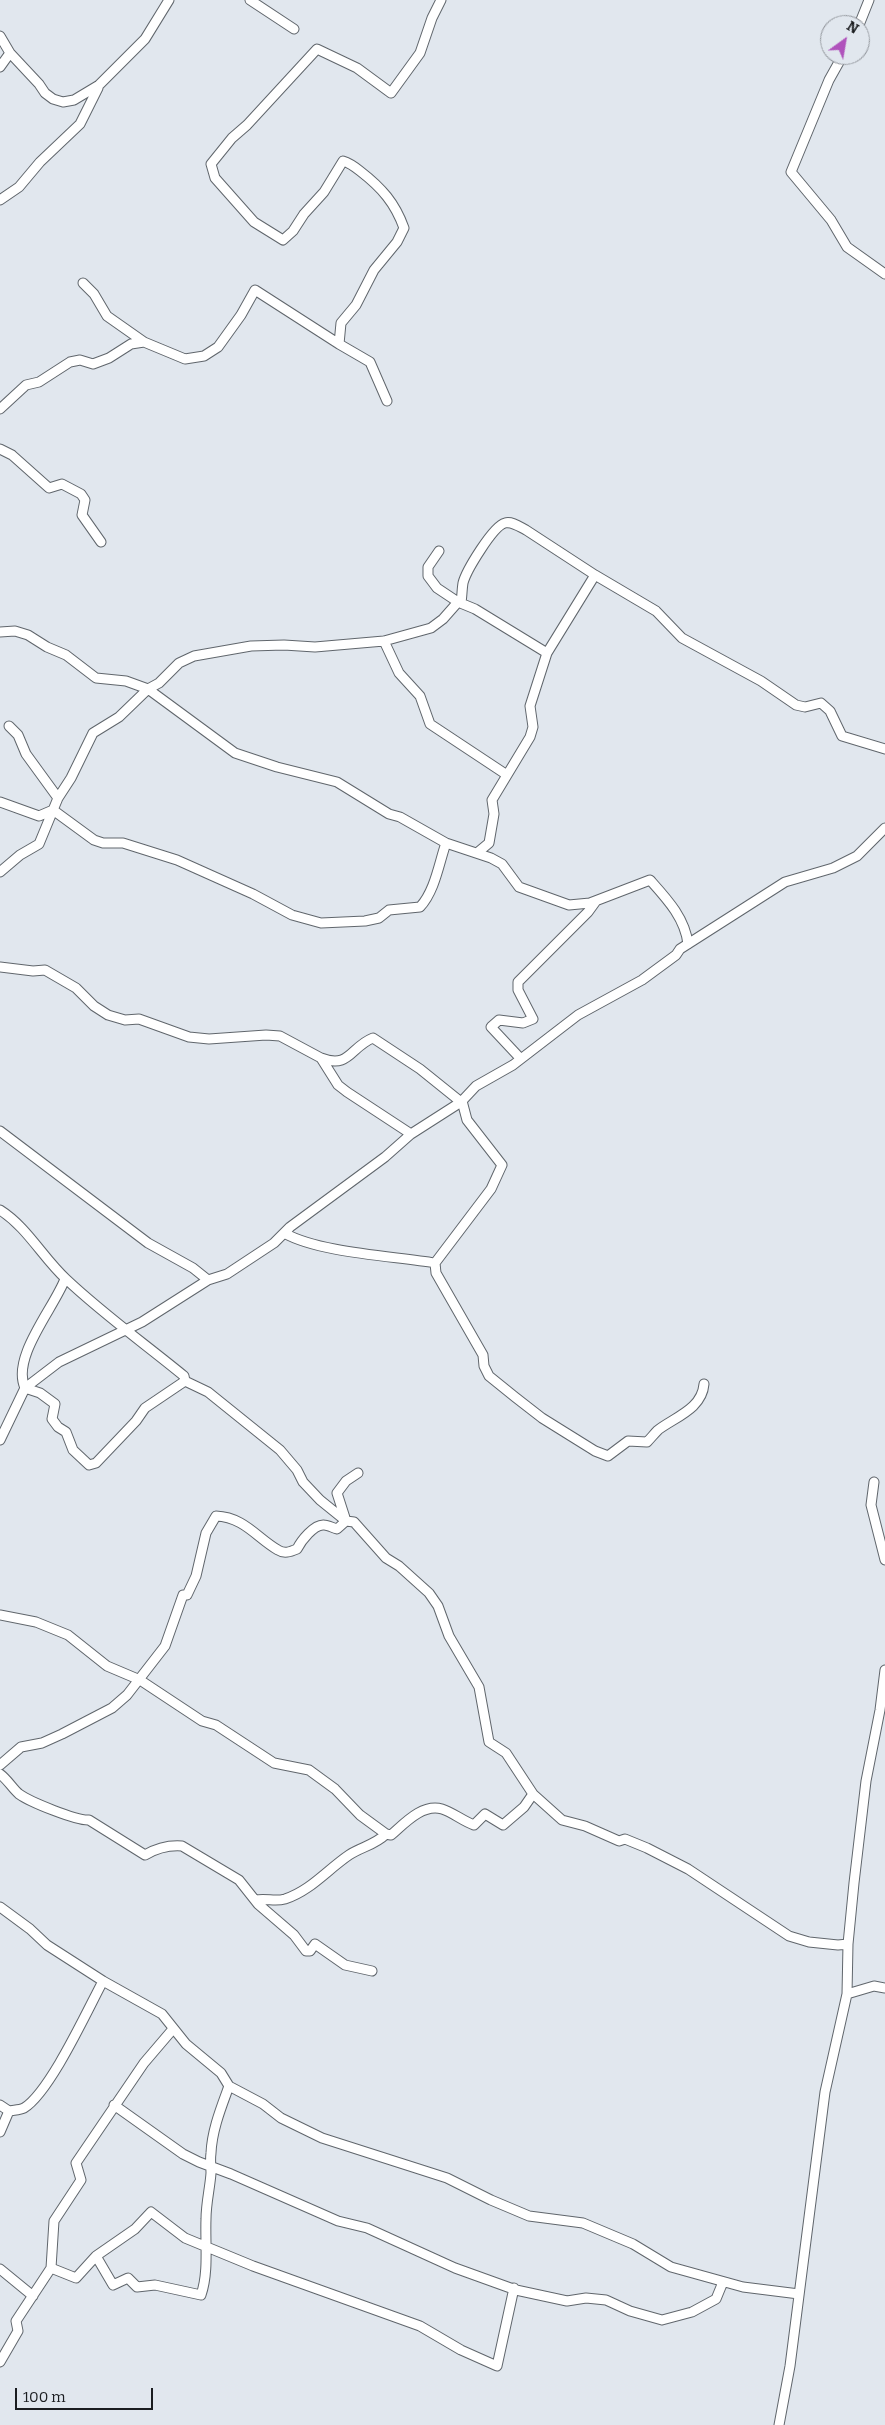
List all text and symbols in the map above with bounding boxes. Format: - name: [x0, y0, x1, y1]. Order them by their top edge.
- north arrow: [820, 15, 870, 65]
- text: N: [844, 18, 862, 38]
- scale bar: [18, 2378, 155, 2410]
- text: 100 m: [23, 2388, 66, 2406]

